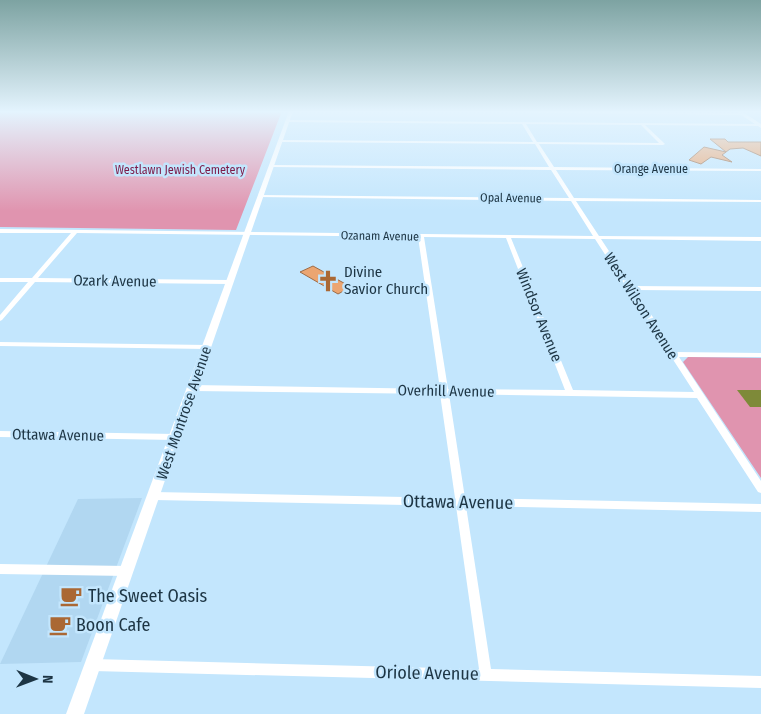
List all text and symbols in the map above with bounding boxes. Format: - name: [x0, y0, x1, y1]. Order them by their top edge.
- street label: Orange Avenue: [614, 162, 688, 176]
- park label: Westlawn Jewish Cemetery: [115, 163, 246, 177]
- street label: Opal Avenue: [480, 190, 542, 206]
- street label: Ozanam Avenue: [341, 228, 419, 244]
- street label: West Wilson Avenue: [600, 249, 682, 363]
- place label: Divine Savior Church: [344, 263, 428, 298]
- street label: Windsor Avenue: [512, 266, 566, 364]
- church icon: Divine Savior Church: [315, 268, 341, 294]
- street label: Ozark Avenue: [73, 271, 157, 291]
- street label: West Montrose Avenue: [153, 344, 215, 482]
- street label: Overhill Avenue: [397, 381, 495, 401]
- street label: Ottawa Avenue: [12, 425, 104, 445]
- street label: Ottawa Avenue: [403, 490, 513, 514]
- cafe icon: The Sweet Oasis: [58, 583, 84, 609]
- place label: The Sweet Oasis: [88, 585, 208, 607]
- cafe icon: Boon Cafe: [47, 612, 73, 638]
- place label: Boon Cafe: [76, 614, 151, 636]
- north arrow: [10, 654, 60, 704]
- street label: Oriole Avenue: [375, 661, 479, 685]
- text: N: [39, 675, 56, 684]

